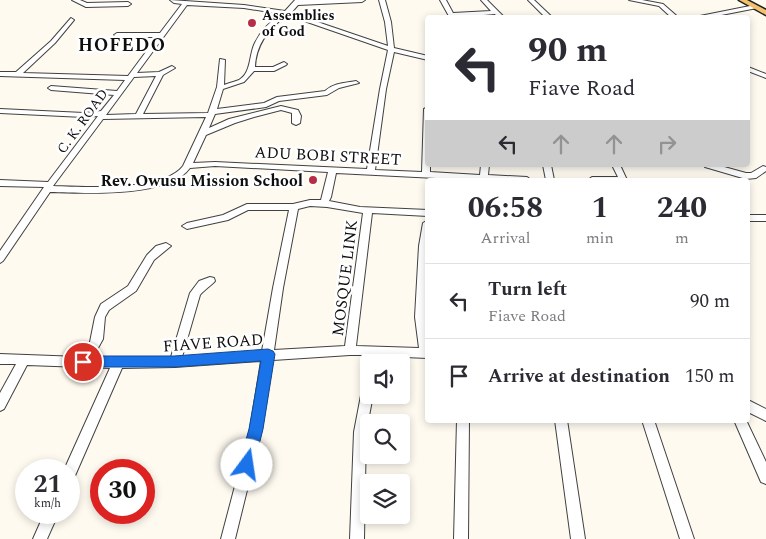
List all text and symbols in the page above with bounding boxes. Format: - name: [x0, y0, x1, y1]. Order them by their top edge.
- place label: Assemblies of God: [262, 5, 335, 42]
- marker: Assemblies of God: [246, 17, 258, 29]
- text: 90 m: [528, 24, 608, 77]
- district label: HOFEDO: [78, 32, 166, 59]
- icon: left: [445, 35, 510, 100]
- text: Fiave Road: [528, 72, 635, 105]
- street label: C. K. ROAD: [52, 84, 113, 158]
- icon: left: [494, 130, 522, 158]
- icon: ahead: [547, 130, 575, 158]
- icon: ahead: [600, 130, 628, 158]
- icon: right: [653, 130, 681, 158]
- street label: ADU BOBI STREET: [254, 140, 402, 172]
- place label: Rev. Owusu Mission School: [101, 169, 303, 193]
- marker: Rev. Owusu Mission School: [307, 174, 319, 186]
- text: 06:58: [468, 185, 543, 231]
- text: 1: [591, 185, 608, 231]
- text: 240: [657, 185, 707, 231]
- street label: MOSQUE LINK: [326, 218, 364, 338]
- text: Arrival: [481, 226, 530, 250]
- text: min: [586, 226, 614, 250]
- text: m: [675, 226, 689, 250]
- text: Turn left: [488, 275, 567, 304]
- icon: left: [445, 287, 473, 315]
- text: 90 m: [690, 287, 730, 316]
- text: Fiave Road: [488, 304, 566, 328]
- street label: FIAVE ROAD: [162, 328, 264, 358]
- pin: [62, 341, 104, 383]
- icon: arrive: [69, 348, 97, 376]
- map controls: [360, 354, 410, 524]
- button: sound: [360, 354, 410, 404]
- icon: arrive: [445, 362, 473, 390]
- text: Arrive at destination: [488, 362, 670, 391]
- text: 150 m: [685, 362, 735, 391]
- button: search: [360, 414, 410, 464]
- position arrow: [220, 438, 272, 490]
- speed limit sign: 30: [90, 459, 155, 524]
- text: 21: [33, 466, 62, 504]
- button: layers: [360, 474, 410, 524]
- text: km/h: [34, 494, 61, 513]

